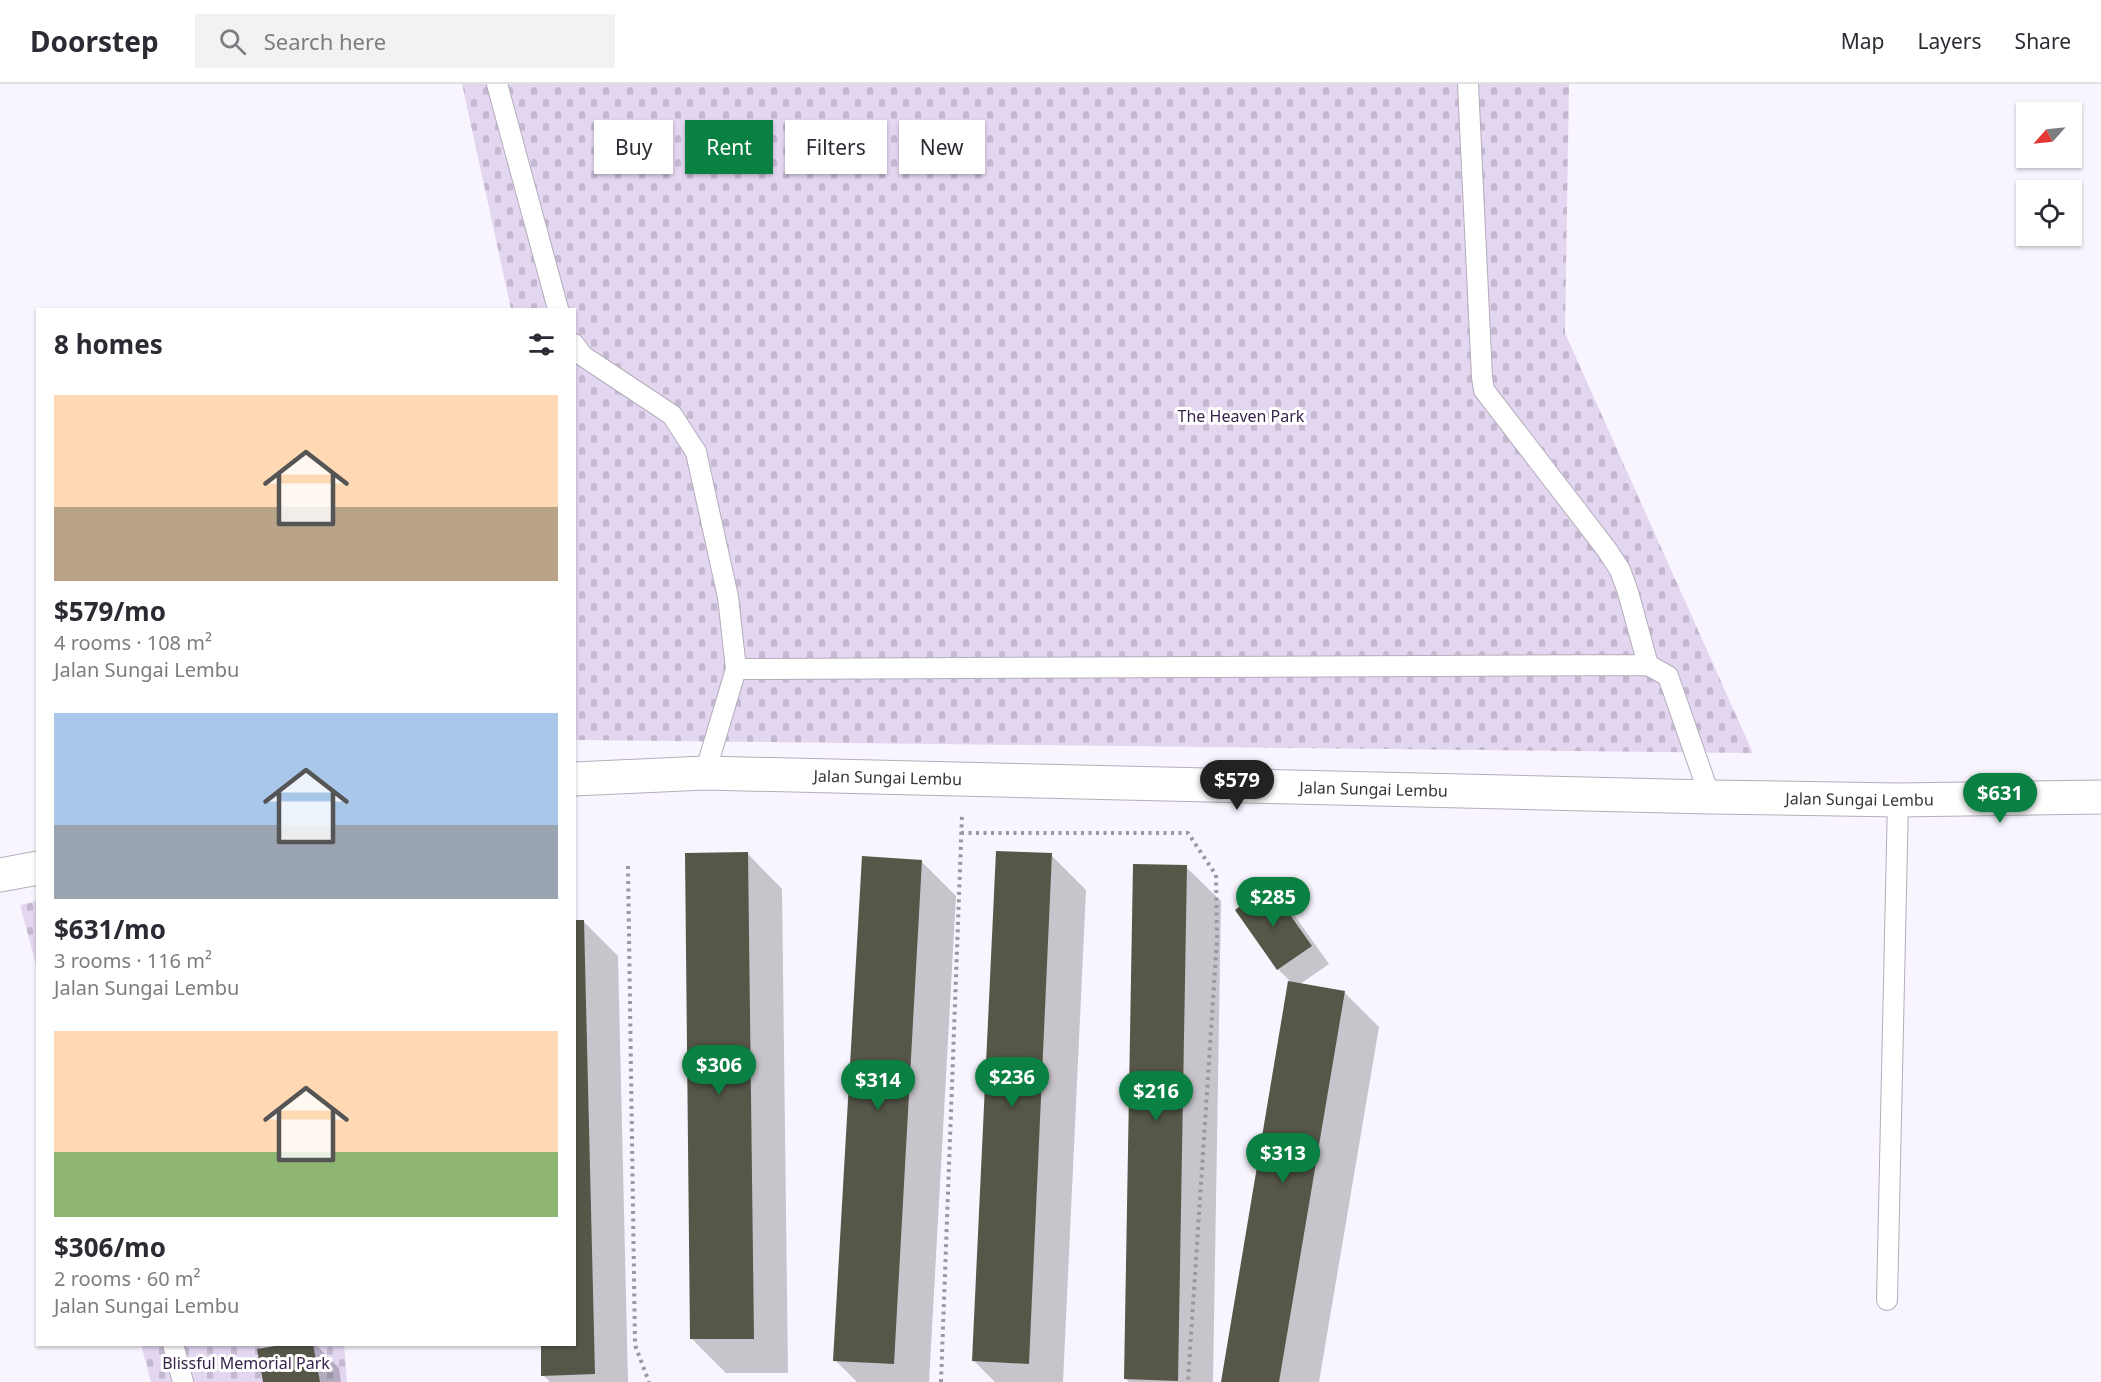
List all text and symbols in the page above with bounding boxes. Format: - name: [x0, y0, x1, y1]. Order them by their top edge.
- search box: [195, 14, 615, 68]
- text: Doorstep: [30, 22, 159, 60]
- icon: search: [216, 25, 249, 58]
- text: Search here: [264, 26, 386, 56]
- text: Map: [1841, 27, 1885, 55]
- text: Layers: [1918, 27, 1982, 55]
- text: Share: [2015, 27, 2071, 55]
- north arrow: [2016, 102, 2082, 168]
- map controls: [2016, 102, 2082, 246]
- chip: Buy: [594, 120, 673, 174]
- chip: Rent: [685, 120, 773, 174]
- chip: Filters: [785, 120, 887, 174]
- chip: New: [899, 120, 985, 174]
- button: locate: [2016, 180, 2082, 246]
- text: 8 homes: [54, 326, 163, 362]
- icon: filters: [525, 328, 558, 361]
- park label: The Heaven Park: [1178, 405, 1305, 427]
- icon: home: [252, 434, 360, 542]
- text: $579/mo: [54, 593, 166, 629]
- text: 4 rooms · 108 m²: [54, 629, 212, 656]
- text: Jalan Sungai Lembu: [54, 656, 239, 683]
- icon: home: [252, 752, 360, 860]
- pin: $579: [1201, 760, 1273, 811]
- street label: Jalan Sungai Lembu: [811, 765, 962, 790]
- text: $579: [1214, 766, 1260, 793]
- pin: $631: [1964, 773, 2036, 824]
- street label: Jalan Sungai Lembu: [1297, 776, 1448, 802]
- text: $631: [1977, 779, 2023, 806]
- street label: Jalan Sungai Lembu: [1783, 787, 1934, 811]
- pin: $285: [1237, 877, 1309, 928]
- text: $285: [1250, 883, 1296, 910]
- text: $631/mo: [54, 911, 166, 947]
- text: 3 rooms · 116 m²: [54, 947, 212, 974]
- text: Jalan Sungai Lembu: [54, 974, 239, 1001]
- pin: $306: [683, 1045, 755, 1096]
- text: $306: [696, 1051, 742, 1078]
- pin: $236: [976, 1057, 1048, 1108]
- pin: $314: [842, 1060, 914, 1111]
- text: $236: [989, 1063, 1035, 1090]
- text: $314: [855, 1066, 901, 1093]
- icon: home: [252, 1070, 360, 1178]
- pin: $216: [1120, 1071, 1192, 1122]
- text: $216: [1133, 1077, 1179, 1104]
- pin: $313: [1247, 1133, 1319, 1184]
- text: $313: [1260, 1139, 1306, 1166]
- text: $306/mo: [54, 1229, 166, 1265]
- text: 2 rooms · 60 m²: [54, 1265, 201, 1292]
- text: Jalan Sungai Lembu: [54, 1292, 239, 1319]
- park label: Blissful Memorial Park: [162, 1352, 330, 1374]

